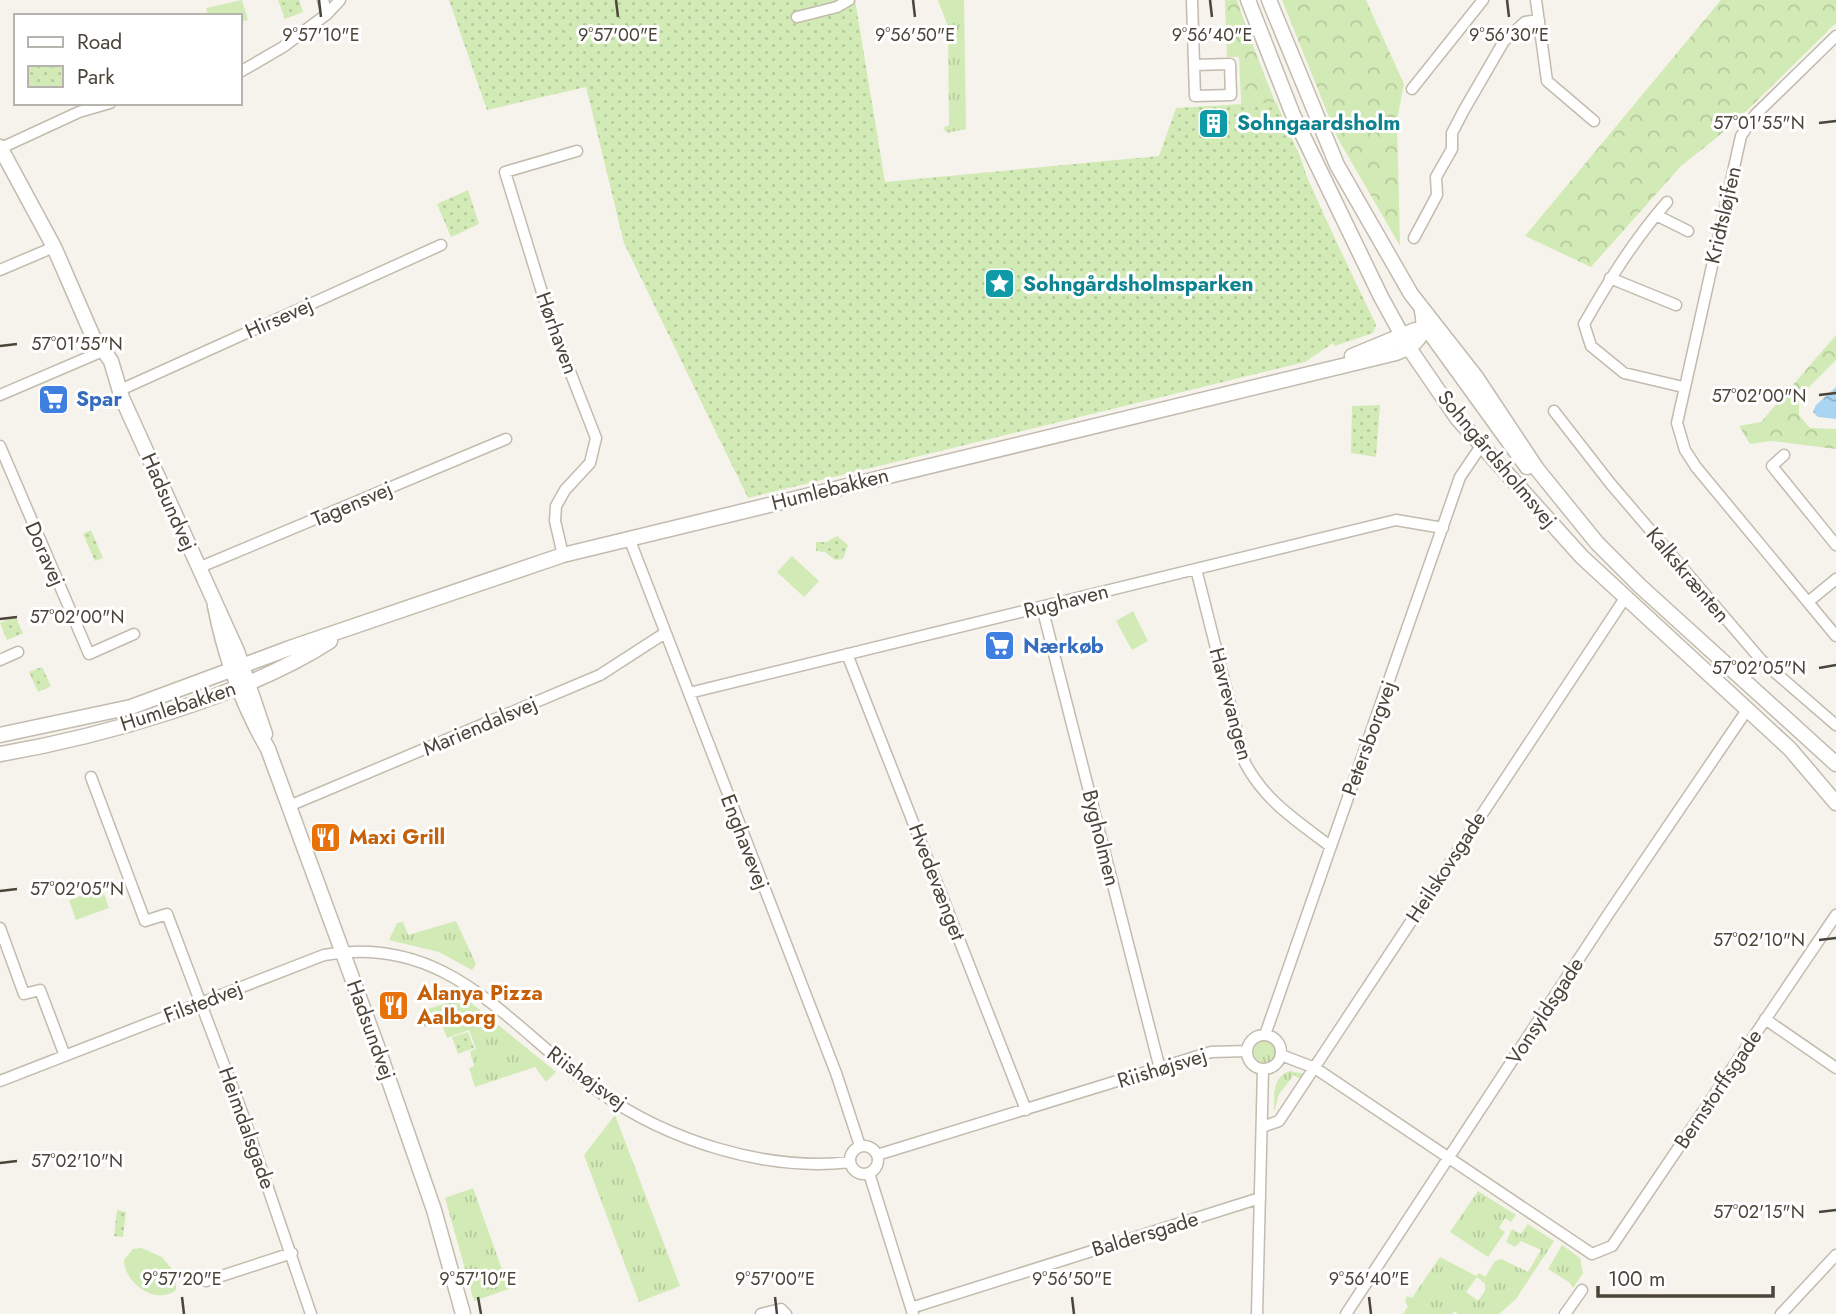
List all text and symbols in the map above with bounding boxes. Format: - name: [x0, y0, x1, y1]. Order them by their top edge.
- legend: [14, 14, 242, 105]
- text: 9°57'10"E: [282, 22, 360, 48]
- text: 9°57'00"E: [578, 22, 658, 48]
- text: 9°56'50"E: [875, 22, 955, 48]
- text: 9°56'40"E: [1172, 22, 1252, 48]
- text: 9°56'30"E: [1469, 22, 1549, 48]
- text: Road: [77, 27, 122, 57]
- text: Park: [77, 62, 115, 92]
- building icon: Sohngaardsholm: [1197, 106, 1231, 140]
- place label: Sohngaardsholm: [1237, 108, 1400, 138]
- text: 57°01'55"N: [1713, 110, 1805, 136]
- street label: Kridtsløjfen: [1697, 163, 1749, 267]
- place icon: Sohngårdsholmsparken: [983, 267, 1017, 301]
- place label: Sohngårdsholmsparken: [1023, 269, 1254, 299]
- street label: Hørhaven: [528, 288, 586, 378]
- street label: Hirsevej: [240, 290, 318, 346]
- text: 57°01'55"N: [31, 331, 123, 357]
- supermarket icon: Spar: [36, 382, 70, 416]
- text: 57°02'00"N: [1712, 383, 1806, 409]
- place label: Spar: [76, 384, 122, 414]
- street label: Sohngårdsholmsvej: [1430, 384, 1564, 534]
- street label: Hadsundvej: [134, 448, 204, 556]
- street label: Humlebakken: [768, 460, 892, 518]
- street label: Tagensvej: [307, 474, 397, 534]
- street label: Doravej: [17, 517, 73, 591]
- street label: Kalkskrænten: [1639, 521, 1737, 629]
- street label: Rughaven: [1020, 576, 1112, 626]
- text: 57°02'00"N: [30, 604, 124, 630]
- supermarket icon: Nærkøb: [983, 629, 1017, 663]
- place label: Nærkøb: [1023, 631, 1104, 661]
- street label: Havrevangen: [1202, 644, 1260, 764]
- text: 57°02'05"N: [1712, 655, 1806, 681]
- street label: Humlebakken: [116, 673, 240, 739]
- street label: Petersborgvej: [1334, 676, 1404, 800]
- street label: Mariendalsvej: [418, 688, 542, 764]
- street label: Bygholmen: [1075, 787, 1127, 889]
- street label: Enghavevej: [713, 790, 777, 894]
- street label: Heilskovsgade: [1399, 805, 1493, 929]
- street label: Hvedevænget: [901, 819, 973, 945]
- restaurant icon: Maxi Grill: [309, 820, 343, 854]
- place label: Maxi Grill: [349, 822, 445, 852]
- text: 57°02'05"N: [30, 876, 124, 902]
- text: 57°02'10"N: [1713, 927, 1805, 953]
- street label: Vonsyldsgade: [1499, 951, 1591, 1070]
- street label: Filstedvej: [159, 973, 247, 1031]
- street label: Hadsundvej: [339, 976, 403, 1084]
- place label: Alanya Pizza Aalborg: [416, 978, 543, 1032]
- restaurant icon: Alanya Pizza Aalborg: [377, 988, 411, 1022]
- street label: Bernstorffsgade: [1667, 1023, 1769, 1155]
- street label: Riishøjsvej: [541, 1039, 633, 1117]
- street label: Riishøjsvej: [1114, 1040, 1210, 1096]
- street label: Heimdalsgade: [211, 1063, 283, 1193]
- text: 57°02'10"N: [31, 1148, 123, 1174]
- text: 57°02'15"N: [1713, 1199, 1805, 1225]
- street label: Baldersgade: [1088, 1204, 1202, 1264]
- scale bar: [1598, 1254, 1773, 1298]
- text: 100 m: [1608, 1264, 1665, 1294]
- text: 9°57'20"E: [142, 1266, 222, 1292]
- text: 9°57'10"E: [439, 1266, 517, 1292]
- text: 9°57'00"E: [735, 1266, 815, 1292]
- text: 9°56'50"E: [1032, 1266, 1112, 1292]
- text: 9°56'40"E: [1329, 1266, 1409, 1292]

